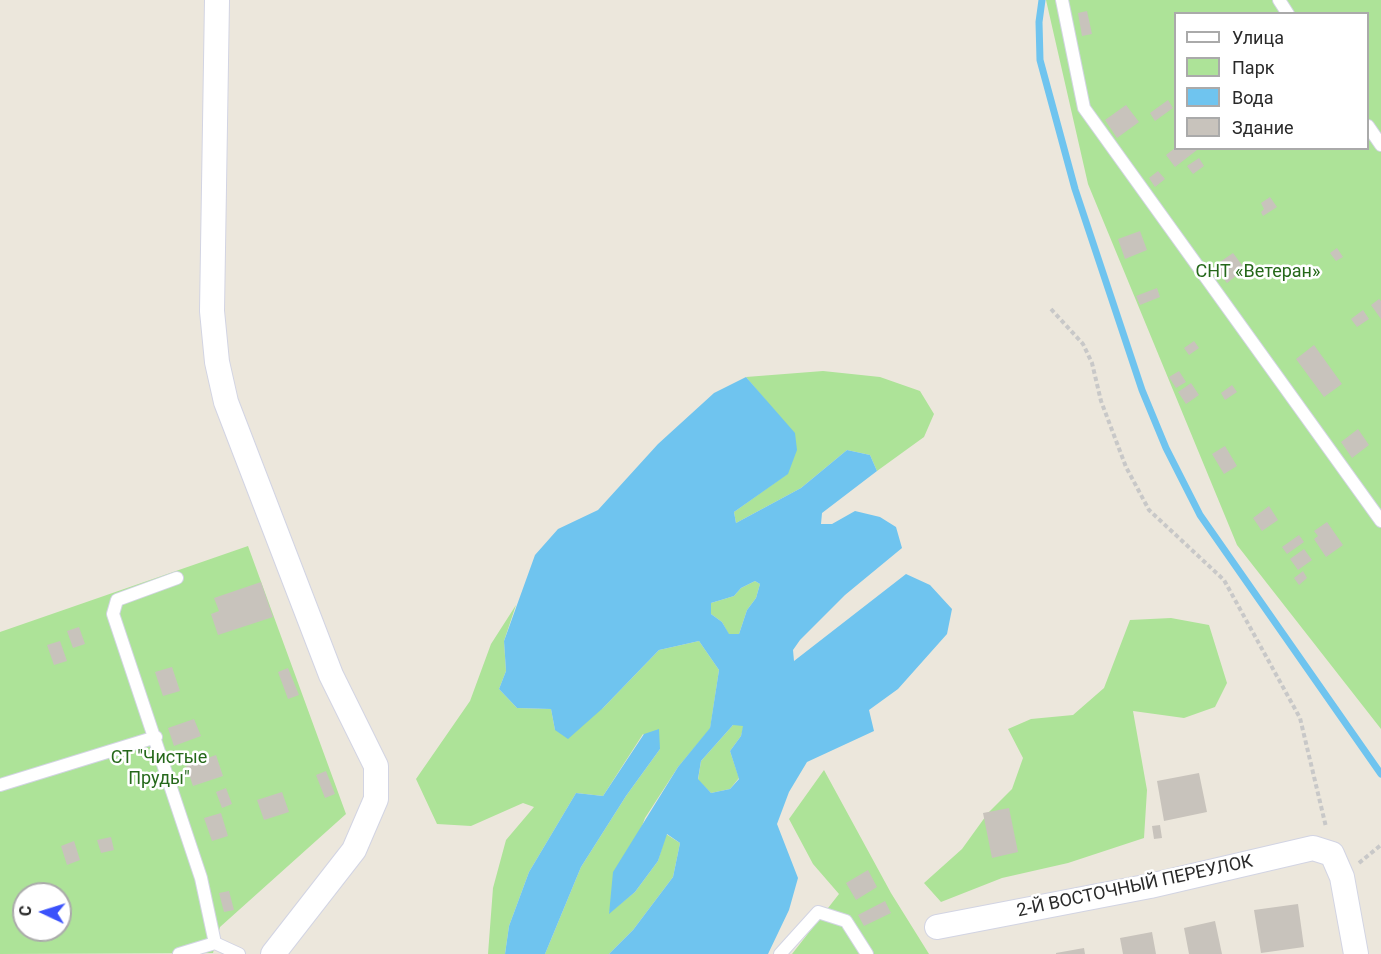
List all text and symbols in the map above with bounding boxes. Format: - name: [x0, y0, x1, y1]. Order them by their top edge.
- legend: [1174, 12, 1369, 150]
- text: Улица: [1232, 27, 1284, 48]
- text: Парк: [1232, 57, 1274, 78]
- text: Вода: [1232, 87, 1274, 108]
- text: Здание: [1232, 117, 1294, 138]
- park label: СНТ «Ветеран»: [1196, 261, 1320, 283]
- park label: СТ "Чистые Пруды": [111, 747, 207, 789]
- street label: 2-Й ВОСТОЧНЫЙ ПЕРЕУЛОК: [1015, 851, 1255, 923]
- north arrow: [12, 882, 72, 942]
- text: С: [16, 905, 35, 917]

